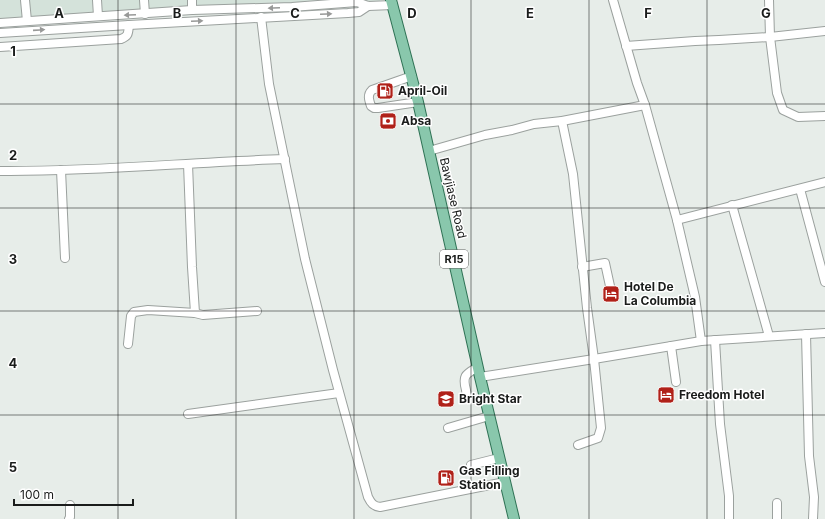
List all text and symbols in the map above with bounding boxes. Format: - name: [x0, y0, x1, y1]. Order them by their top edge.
- one-way arrow: [268, 4, 280, 11]
- text: A: [54, 5, 64, 21]
- text: B: [173, 5, 182, 21]
- text: C: [290, 5, 300, 21]
- text: D: [407, 5, 417, 21]
- text: E: [526, 5, 534, 21]
- text: F: [644, 5, 652, 21]
- text: G: [761, 5, 771, 21]
- one-way arrow: [124, 11, 136, 18]
- one-way arrow: [320, 11, 333, 17]
- one-way arrow: [191, 18, 204, 24]
- one-way arrow: [33, 27, 45, 34]
- text: 1: [10, 43, 16, 59]
- fuel station icon: April-Oil: [375, 81, 395, 101]
- place label: April-Oil: [398, 83, 447, 98]
- bank icon: Absa: [378, 111, 398, 131]
- place label: Absa: [401, 113, 431, 128]
- text: 2: [9, 147, 17, 163]
- street label: Bawjiase Road: [437, 156, 470, 240]
- road number: R15: [440, 250, 468, 268]
- text: 3: [9, 251, 17, 267]
- place label: Hotel De La Columbia: [624, 279, 696, 308]
- hotel icon: Hotel De La Columbia: [601, 284, 621, 304]
- text: 4: [9, 355, 18, 371]
- hotel icon: Freedom Hotel: [656, 385, 676, 405]
- place label: Freedom Hotel: [679, 387, 764, 402]
- school or university icon: Bright Star: [436, 389, 456, 409]
- place label: Bright Star: [459, 391, 522, 406]
- text: 5: [9, 459, 17, 475]
- place label: Gas Filling Station: [459, 463, 520, 492]
- fuel station icon: Gas Filling Station: [436, 468, 456, 488]
- scale bar: [14, 481, 133, 507]
- text: 100 m: [20, 487, 54, 502]

